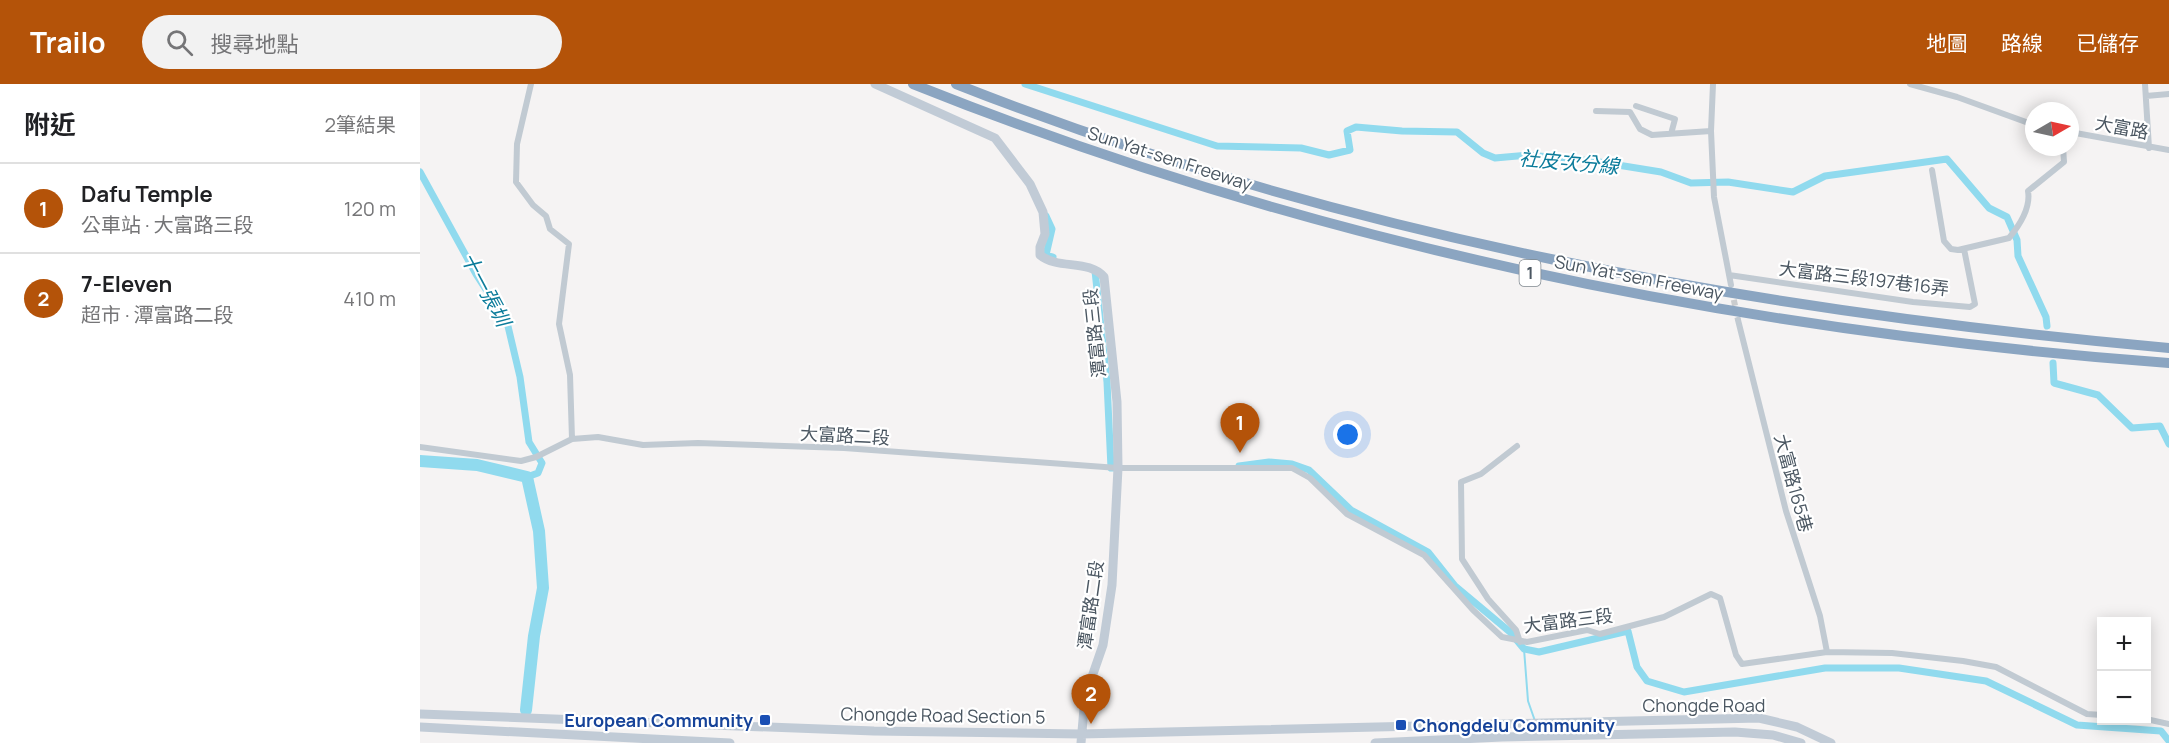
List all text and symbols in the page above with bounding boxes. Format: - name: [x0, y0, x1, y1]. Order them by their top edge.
- search box: [142, 15, 562, 69]
- text: Trailo: [30, 23, 106, 61]
- icon: search: [163, 26, 196, 59]
- text: 搜尋地點: [211, 29, 299, 59]
- text: 地圖: [1926, 29, 1968, 57]
- text: 路線: [2001, 29, 2043, 57]
- text: 已儲存: [2076, 29, 2139, 57]
- north arrow: [2025, 102, 2079, 156]
- text: 附近: [24, 106, 76, 142]
- street label: 大富路: [2093, 110, 2151, 144]
- text: 2筆結果: [325, 111, 396, 138]
- street label: Sun Yat-sen Freeway: [1085, 120, 1256, 196]
- water label: 社皮次分線: [1518, 144, 1622, 180]
- text: Dafu Temple: [81, 179, 213, 209]
- text: 1: [39, 195, 48, 222]
- text: 120 m: [344, 195, 396, 222]
- text: 公車站 · 大富路三段: [81, 211, 254, 238]
- water label: 十一張圳: [455, 247, 518, 333]
- street label: Sun Yat-sen Freeway: [1552, 249, 1726, 305]
- street label: 大富路三段197巷16弄: [1778, 256, 1950, 300]
- road number: 1: [1520, 260, 1540, 286]
- text: 7-Eleven: [81, 269, 172, 299]
- text: 2: [38, 285, 49, 312]
- text: 410 m: [343, 285, 396, 312]
- street label: 潭富路三段: [1077, 287, 1111, 379]
- text: 超市 · 潭富路二段: [81, 301, 234, 328]
- pin: 1: [1220, 404, 1260, 453]
- your location: [1333, 420, 1362, 449]
- street label: 大富路二段: [799, 421, 891, 449]
- street label: 大富路165巷: [1769, 431, 1819, 535]
- street label: 潭富路二段: [1072, 559, 1108, 651]
- street label: 大富路三段: [1522, 603, 1614, 637]
- map controls: [2097, 617, 2151, 725]
- button: +: [2097, 617, 2151, 671]
- button: −: [2097, 671, 2151, 725]
- pin: 2: [1072, 674, 1110, 724]
- street label: Chongde Road: [1642, 693, 1766, 717]
- street label: Chongde Road Section 5: [840, 701, 1046, 729]
- place label: European Community: [564, 708, 753, 732]
- marker: European Community: [758, 713, 772, 727]
- place label: Chongdelu Community: [1413, 713, 1615, 737]
- marker: Chongdelu Community: [1394, 718, 1408, 732]

